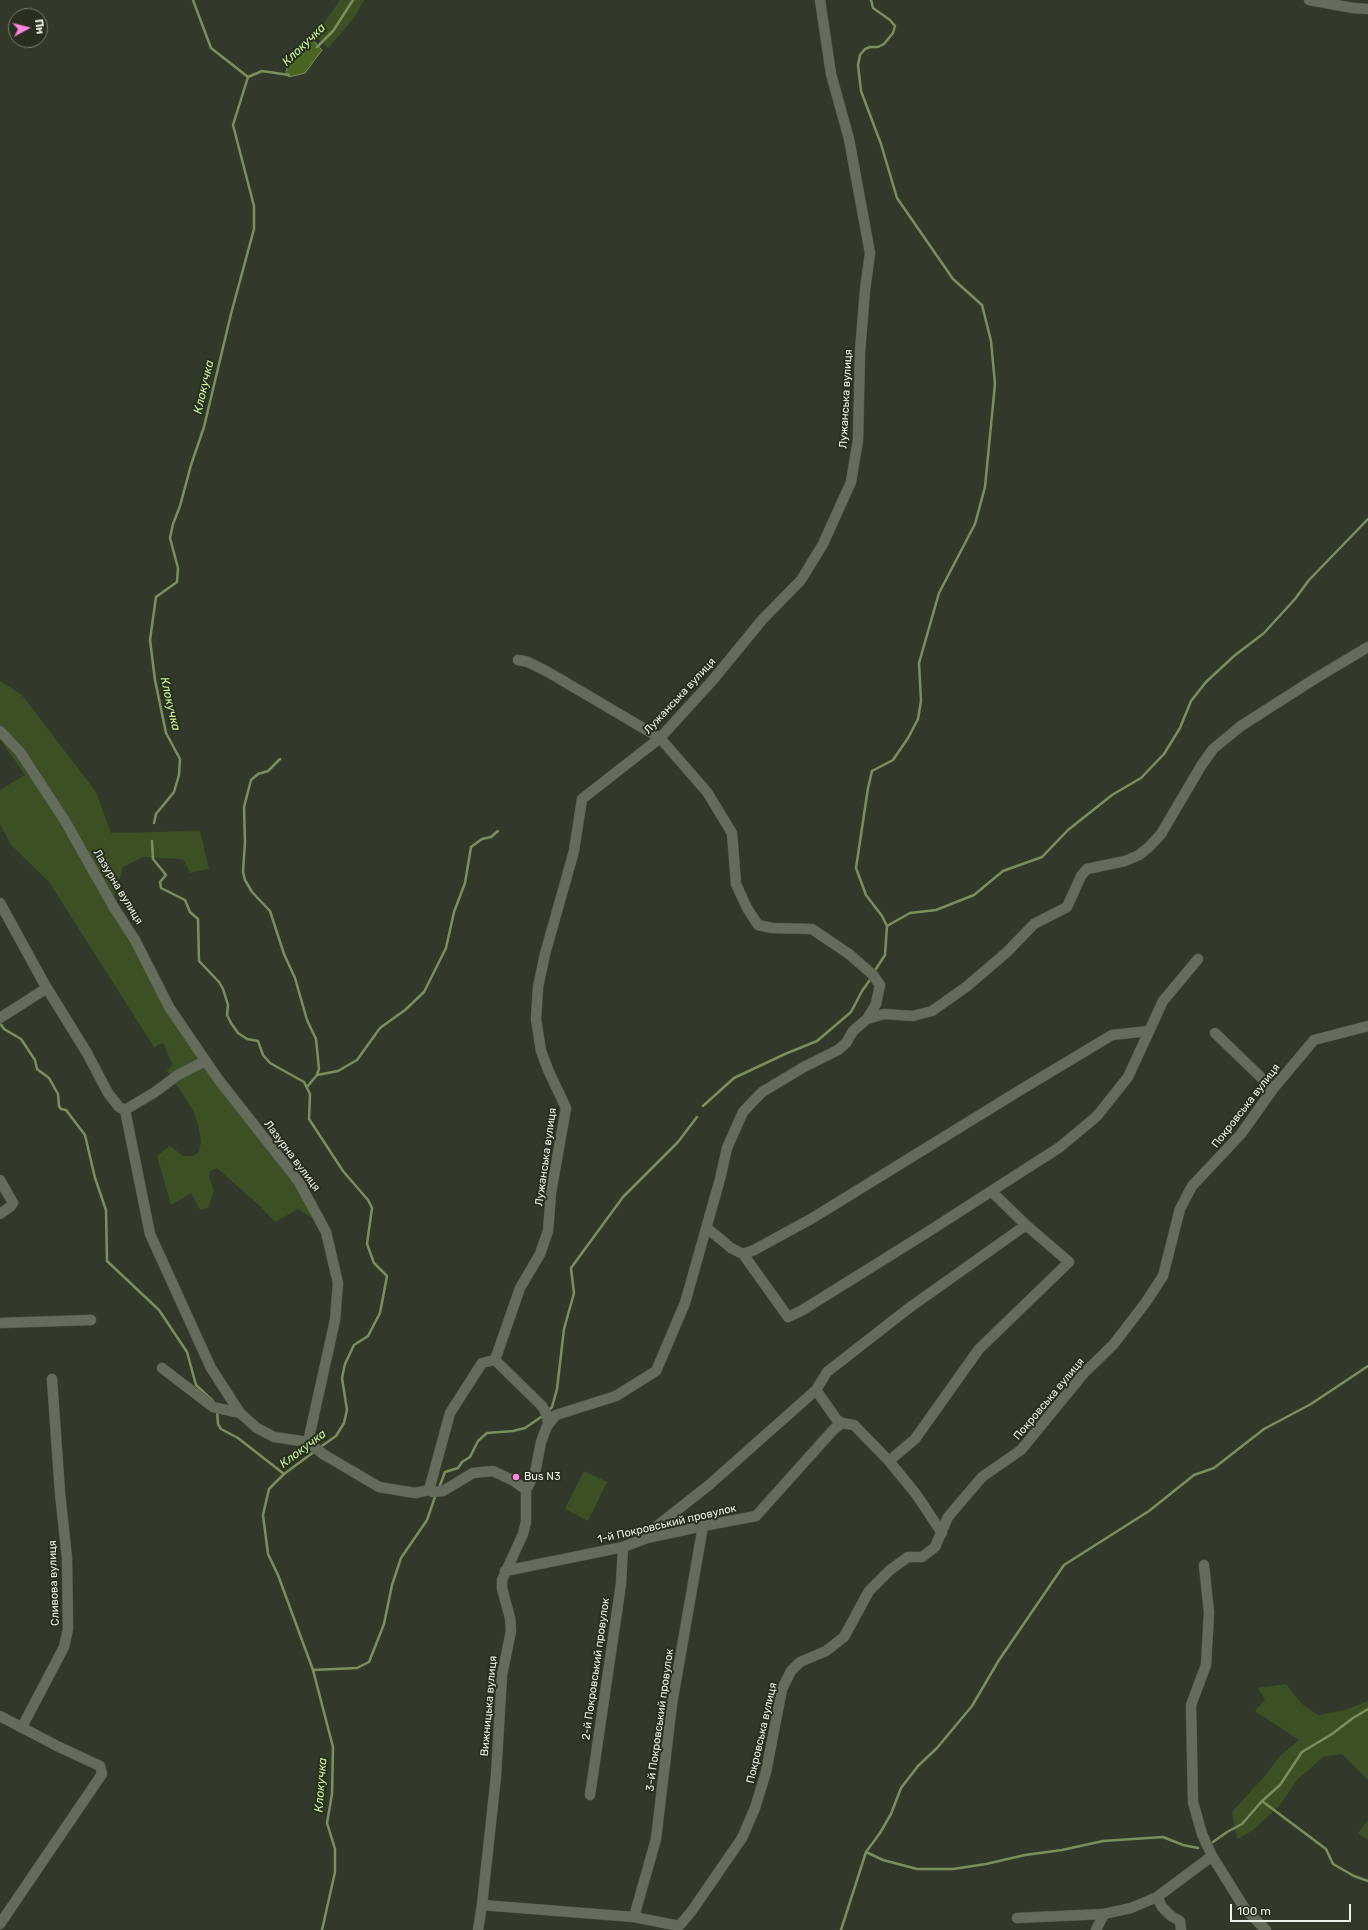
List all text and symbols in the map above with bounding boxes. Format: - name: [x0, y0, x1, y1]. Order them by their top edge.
- north arrow: [8, 8, 48, 48]
- text: Пн: [32, 18, 47, 35]
- water label: Клокучка: [279, 21, 329, 69]
- street label: Лужанська вулиця: [837, 349, 855, 449]
- water label: Клокучка: [191, 359, 217, 415]
- street label: Лужанська вулиця: [641, 655, 719, 737]
- water label: Клокучка: [157, 676, 183, 732]
- street label: Лазурна вулиця: [90, 847, 146, 927]
- street label: Покровська вулиця: [1209, 1061, 1283, 1151]
- street label: Лужанська вулиця: [533, 1107, 559, 1207]
- street label: Лазурна вулиця: [261, 1118, 323, 1194]
- street label: Покровська вулиця: [1011, 1355, 1087, 1443]
- water label: Клокучка: [277, 1427, 329, 1471]
- place label: Bus N3: [524, 1470, 561, 1484]
- marker: Bus N3: [511, 1472, 521, 1482]
- street label: 1-й Покровський провулок: [596, 1502, 738, 1546]
- street label: Сливова вулиця: [46, 1540, 62, 1626]
- street label: 2-й Покровський провулок: [579, 1597, 613, 1741]
- street label: 3-й Покровський провулок: [643, 1648, 677, 1792]
- street label: Вижницька вулиця: [478, 1655, 500, 1757]
- street label: Покровська вулиця: [744, 1681, 780, 1785]
- water label: Клокучка: [312, 1757, 330, 1813]
- scale bar: [1232, 1896, 1353, 1922]
- text: 100 m: [1237, 1904, 1271, 1918]

